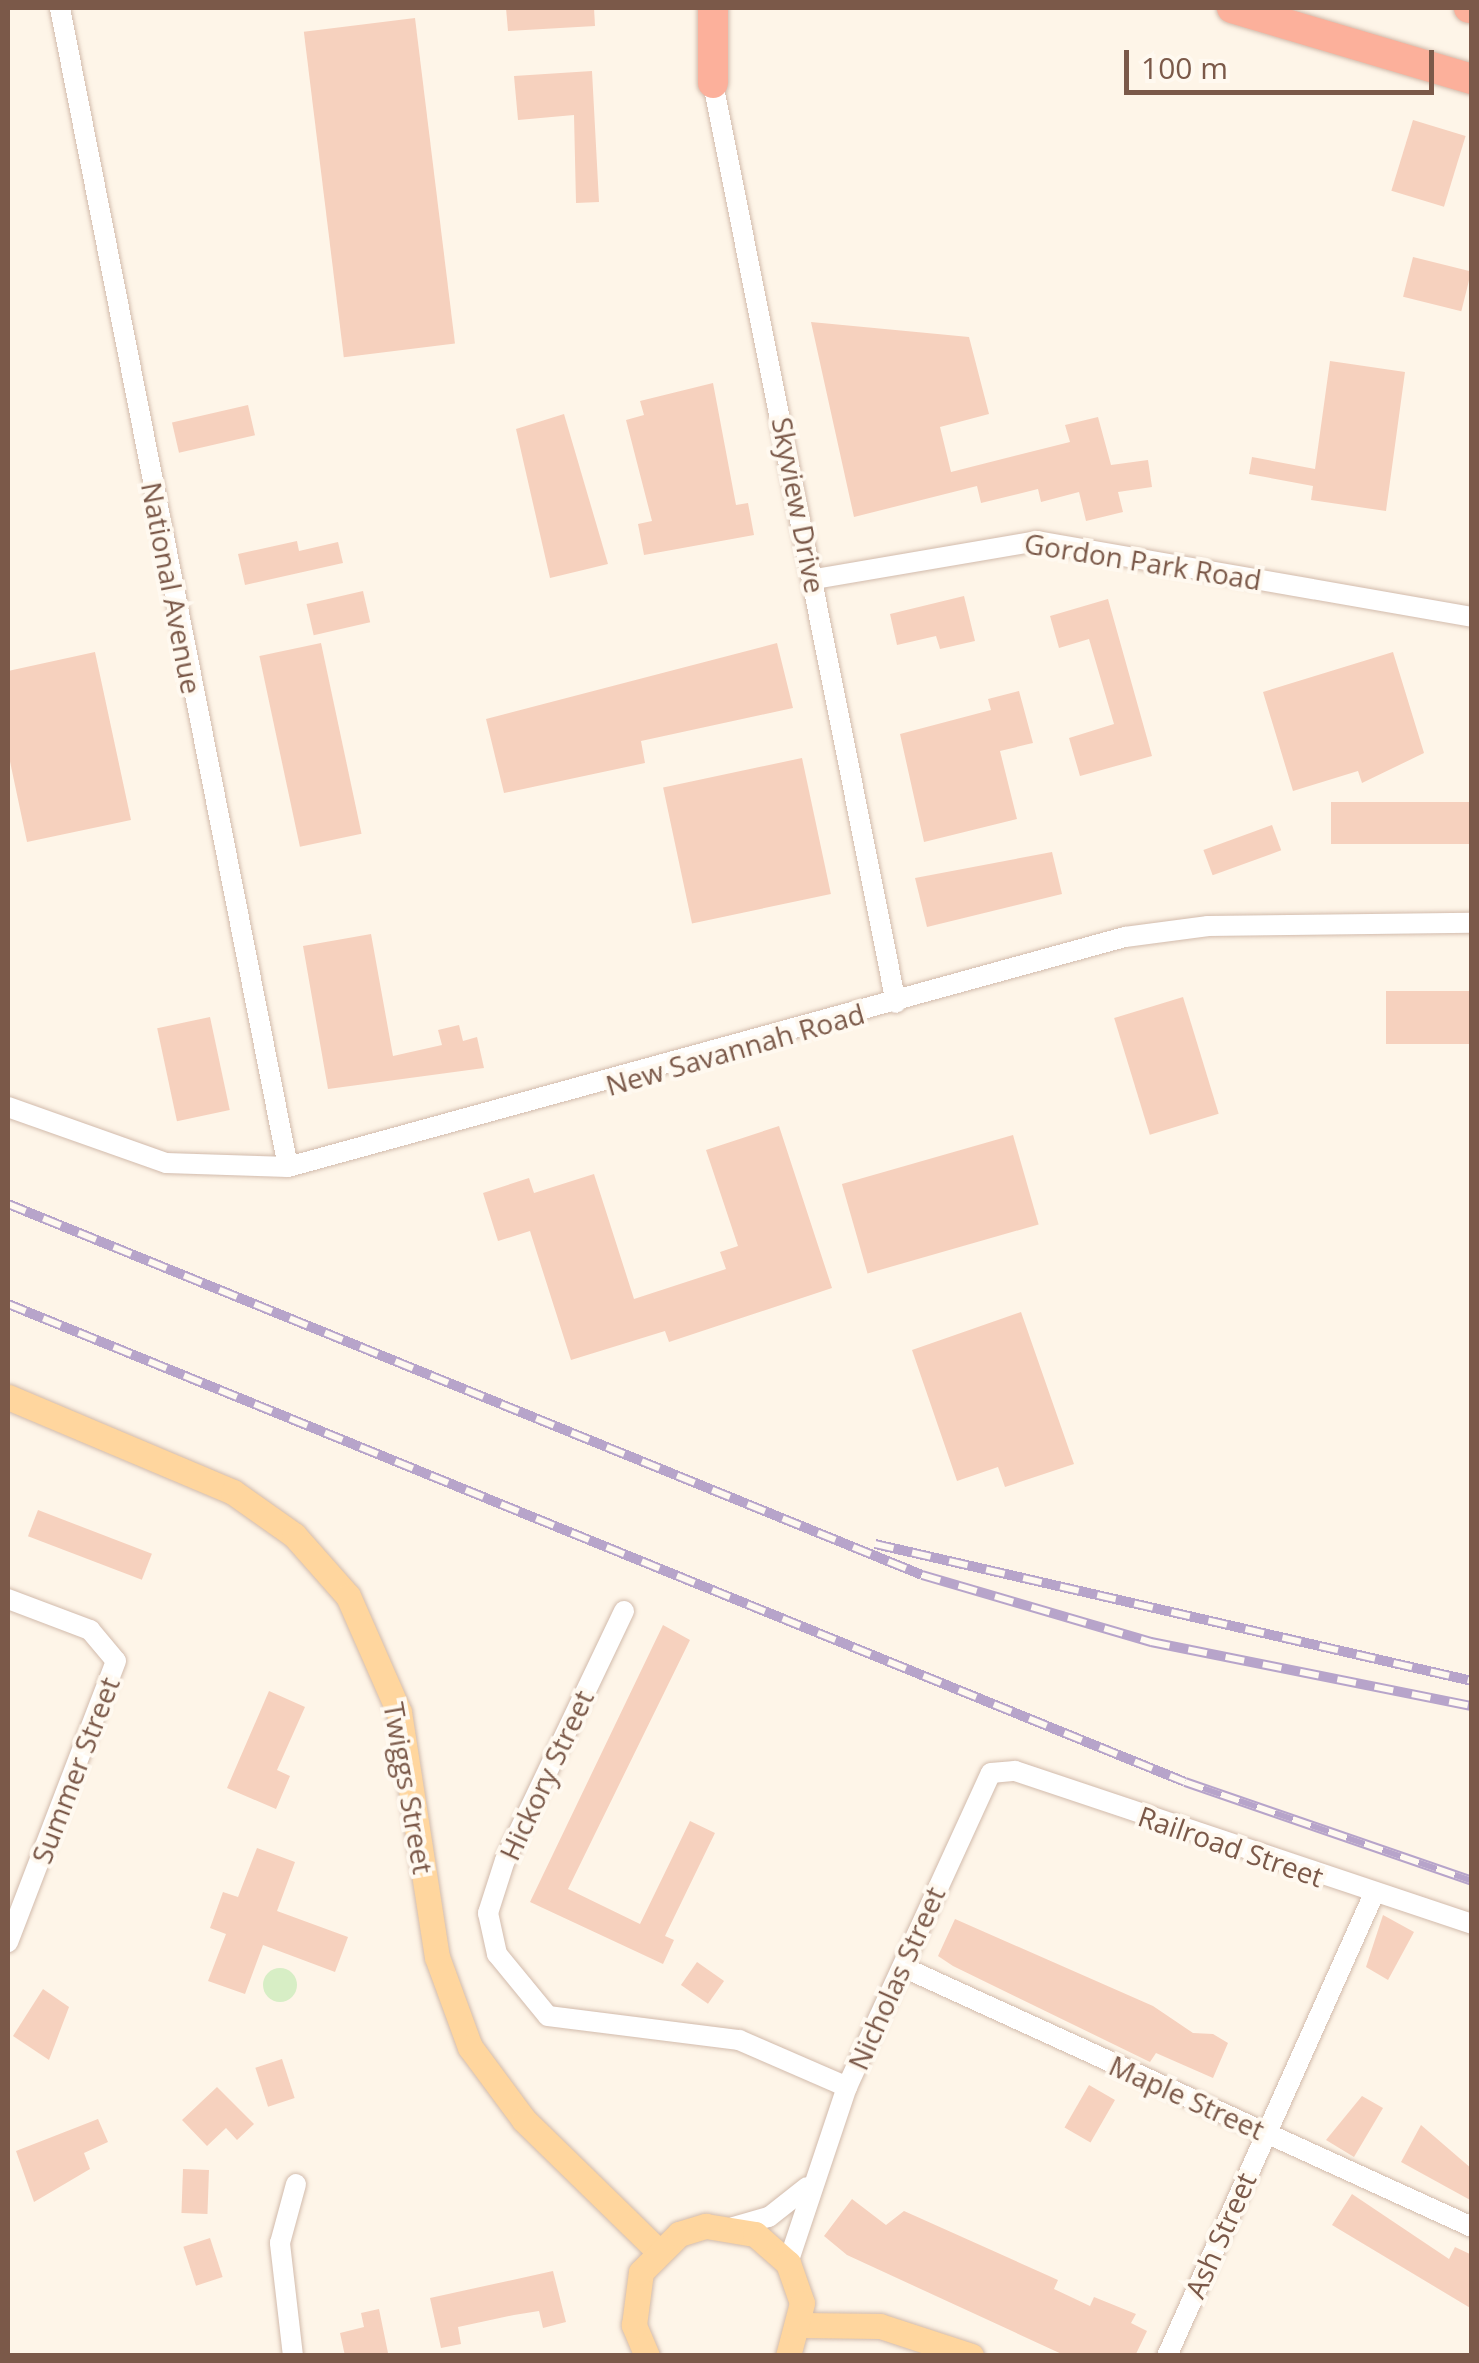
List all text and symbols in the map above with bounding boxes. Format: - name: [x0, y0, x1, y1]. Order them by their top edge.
- scale bar: [1129, 30, 1439, 92]
- text: 100 m: [1141, 47, 1228, 88]
- street label: Skyview Drive: [765, 414, 833, 596]
- street label: National Avenue: [135, 479, 209, 697]
- street label: Gordon Park Road: [1022, 526, 1264, 596]
- street label: New Savannah Road: [602, 996, 868, 1102]
- street label: Summer Street: [24, 1672, 126, 1868]
- street label: Hickory Street: [492, 1685, 600, 1865]
- street label: Twiggs Street: [377, 1700, 441, 1876]
- street label: Railroad Street: [1134, 1799, 1328, 1893]
- street label: Nicholas Street: [841, 1881, 951, 2075]
- street label: Maple Street: [1104, 2048, 1270, 2146]
- street label: Ash Street: [1177, 2167, 1263, 2303]

